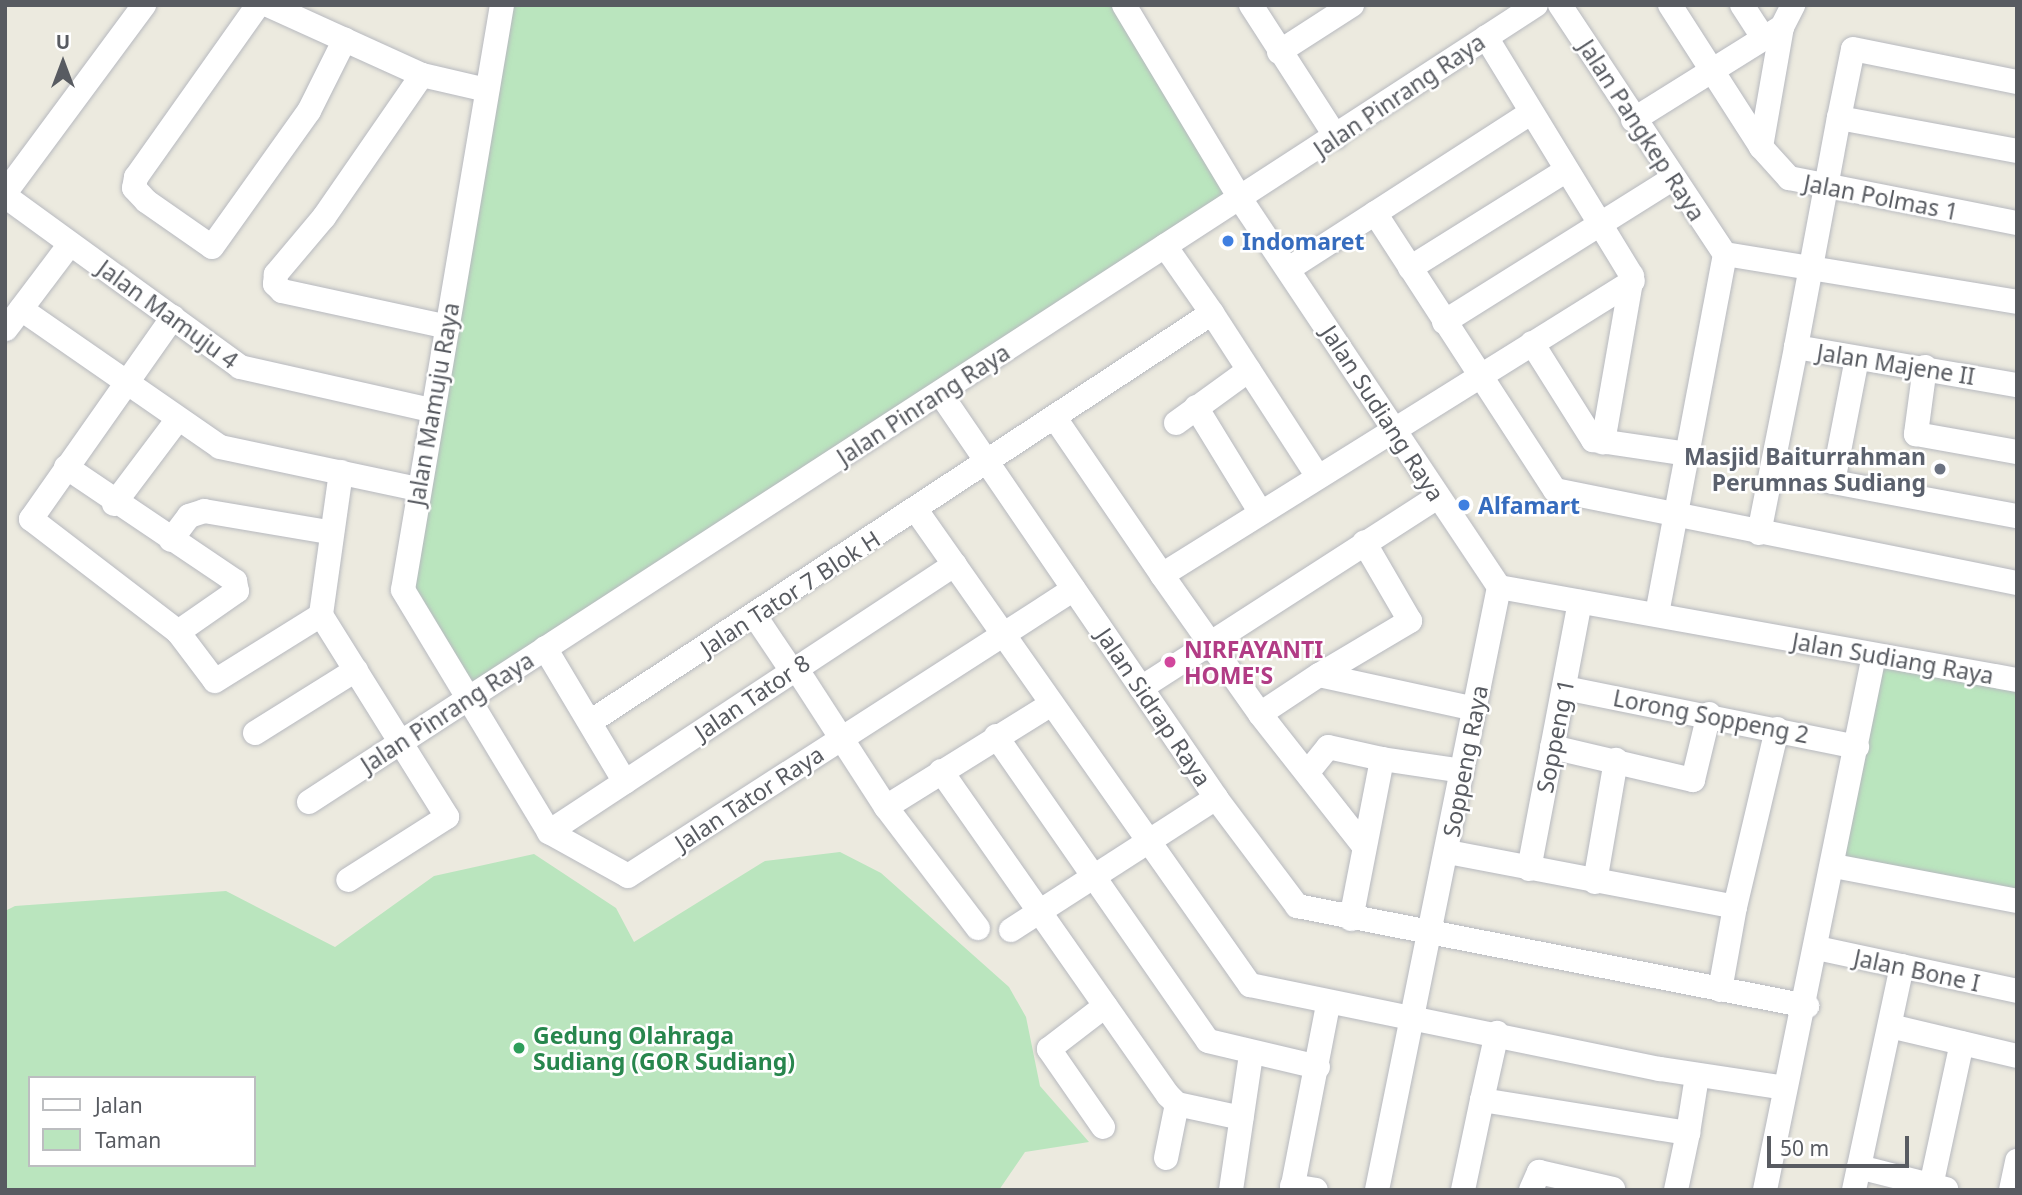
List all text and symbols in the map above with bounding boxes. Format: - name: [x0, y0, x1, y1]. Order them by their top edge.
- north arrow: [28, 28, 98, 98]
- street label: Jalan Pinrang Raya: [1308, 28, 1490, 162]
- text: U: [56, 29, 70, 55]
- street label: Jalan Pangkep Raya: [1573, 34, 1711, 226]
- street label: Jalan Polmas 1: [1802, 169, 1960, 225]
- place label: Indomaret: [1242, 227, 1365, 255]
- marker: Indomaret: [1220, 233, 1236, 249]
- street label: Jalan Mamuju 4: [92, 254, 244, 374]
- street label: Jalan Mamuju Raya: [402, 300, 464, 508]
- street label: Jalan Sudiang Raya: [1316, 320, 1450, 506]
- street label: Jalan Pinrang Raya: [831, 338, 1015, 470]
- street label: Jalan Majene II: [1815, 338, 1977, 390]
- place label: Masjid Baiturrahman Perumnas Sudiang: [1684, 442, 1926, 496]
- marker: Masjid Baiturrahman Perumnas Sudiang: [1932, 461, 1948, 477]
- place label: Alfamart: [1478, 491, 1580, 519]
- marker: Alfamart: [1456, 497, 1472, 513]
- street label: Jalan Tator 7 Blok H: [695, 525, 885, 661]
- street label: Jalan Sidrap Raya: [1091, 623, 1217, 791]
- street label: Jalan Sudiang Raya: [1790, 627, 1996, 689]
- place label: NIRFAYANTI HOME'S: [1184, 635, 1323, 689]
- street label: Jalan Pinrang Raya: [355, 646, 539, 778]
- street label: Jalan Tator 8: [689, 648, 815, 746]
- marker: NIRFAYANTI HOME'S: [1162, 654, 1178, 670]
- street label: Soppeng 1: [1530, 677, 1580, 795]
- street label: Soppeng Raya: [1437, 683, 1493, 839]
- street label: Lorong Soppeng 2: [1611, 684, 1811, 748]
- street label: Jalan Tator Raya: [670, 740, 828, 856]
- street label: Jalan Bone I: [1852, 943, 1982, 997]
- place label: Gedung Olahraga Sudiang (GOR Sudiang): [533, 1021, 795, 1075]
- marker: Gedung Olahraga Sudiang (GOR Sudiang): [511, 1040, 527, 1056]
- legend: [28, 1076, 256, 1167]
- text: Jalan: [95, 1091, 143, 1119]
- scale bar: [1770, 1122, 1912, 1166]
- text: Taman: [95, 1126, 161, 1154]
- text: 50 m: [1780, 1134, 1829, 1162]

